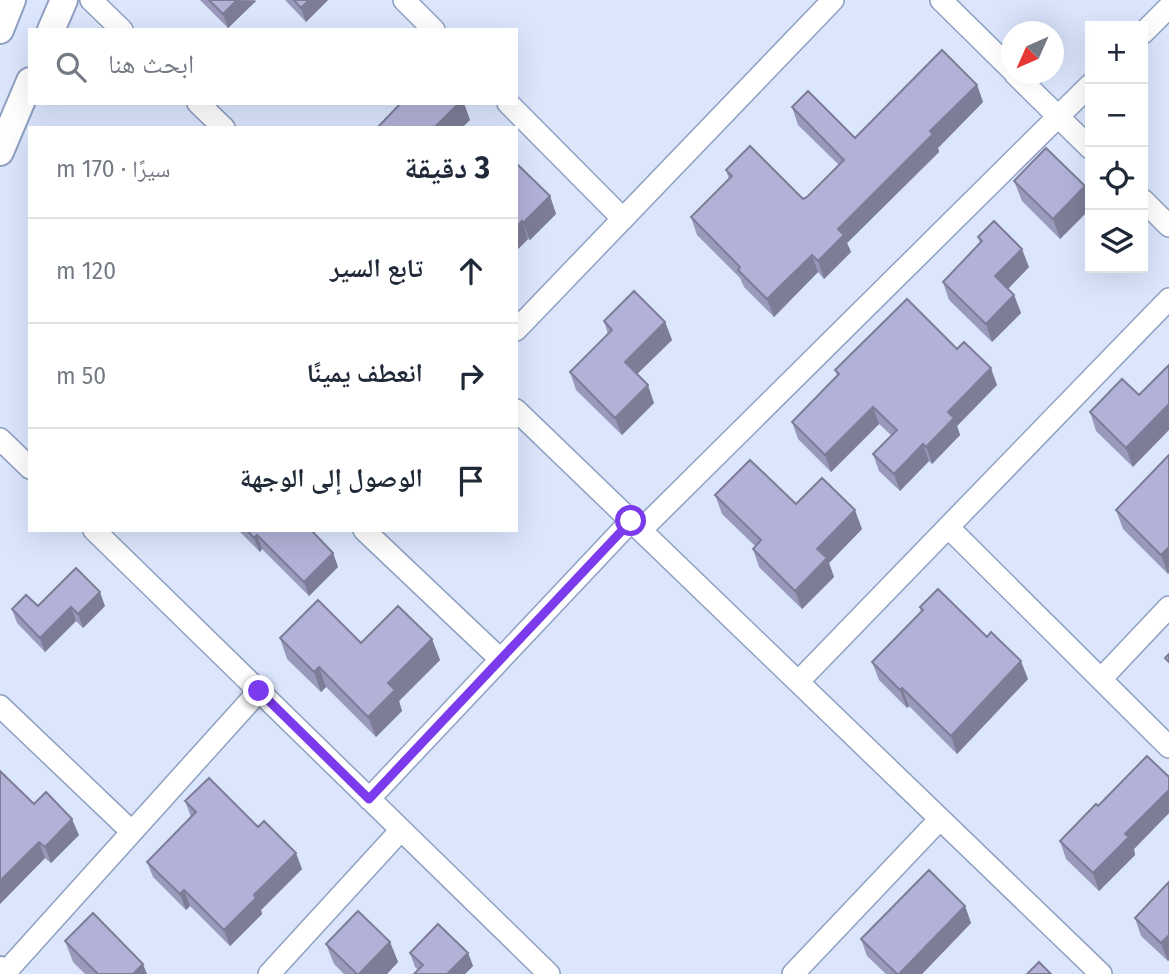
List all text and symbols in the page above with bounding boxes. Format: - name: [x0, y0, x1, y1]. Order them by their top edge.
- north arrow: [1001, 21, 1064, 84]
- map controls: [1085, 21, 1148, 273]
- button: +: [1085, 21, 1148, 84]
- search box: [28, 28, 518, 105]
- icon: search: [52, 48, 90, 86]
- text: ابحث هنا: [108, 49, 194, 80]
- button: −: [1085, 84, 1148, 147]
- button: locate: [1085, 147, 1148, 210]
- text: 3 دقيقة: [404, 150, 490, 186]
- text: سيرًا · 170 m: [56, 155, 170, 183]
- button: layers: [1085, 210, 1148, 273]
- icon: ahead: [452, 252, 490, 290]
- text: تابع السير: [330, 253, 423, 284]
- text: 120 m: [56, 257, 116, 285]
- icon: right: [452, 357, 490, 395]
- text: انعطف يمينًا: [307, 358, 423, 389]
- text: 50 m: [56, 362, 106, 390]
- icon: arrive: [452, 462, 490, 500]
- text: الوصول إلى الوجهة: [240, 463, 423, 494]
- route start: [615, 505, 646, 536]
- route end: [243, 675, 274, 706]

